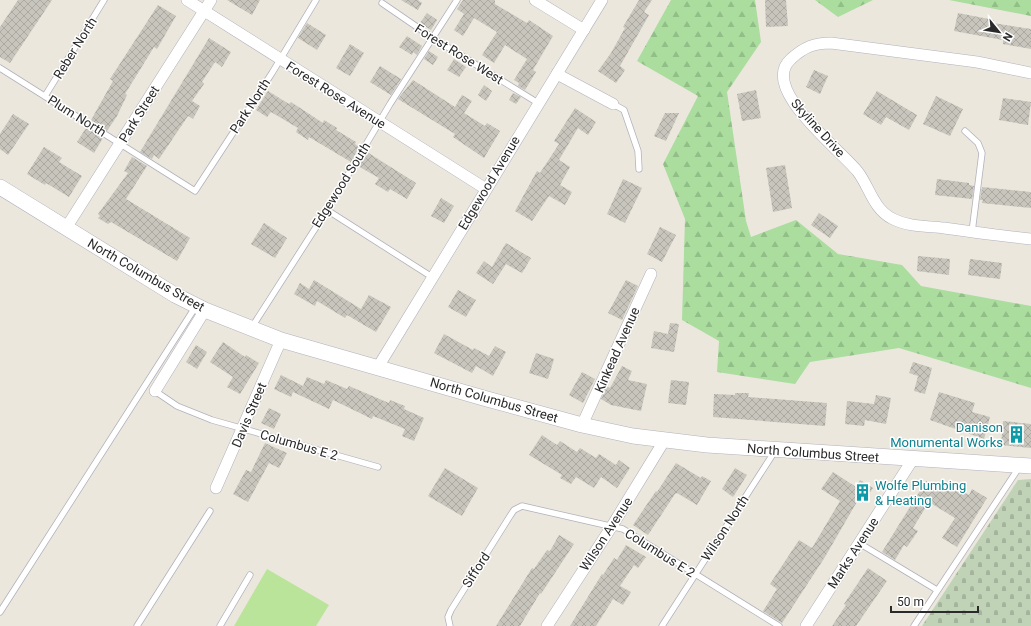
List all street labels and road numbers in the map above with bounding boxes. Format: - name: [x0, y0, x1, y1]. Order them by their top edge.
- street label: Reber North: [50, 15, 100, 81]
- street label: Forest Rose West: [412, 21, 506, 87]
- street label: Forest Rose Avenue: [283, 58, 389, 132]
- street label: Park North: [227, 76, 273, 136]
- street label: Park Street: [116, 83, 162, 145]
- street label: Plum North: [45, 92, 109, 140]
- street label: Skyline Drive: [788, 96, 848, 160]
- street label: Edgewood Avenue: [455, 133, 523, 232]
- street label: Edgewood South: [309, 140, 373, 230]
- street label: North Columbus Street: [85, 235, 207, 315]
- street label: Kinkead Avenue: [591, 305, 643, 395]
- street label: North Columbus Street: [428, 375, 560, 425]
- street label: Davis Street: [229, 380, 269, 450]
- street label: Columbus E 2: [259, 427, 339, 463]
- street label: North Columbus Street: [746, 441, 880, 465]
- street label: Wilson North: [698, 492, 752, 564]
- street label: Wilson Avenue: [577, 494, 635, 574]
- street label: Marks Avenue: [824, 514, 882, 591]
- street label: Columbus E 2: [622, 525, 698, 581]
- street label: Sifford: [459, 550, 493, 590]

